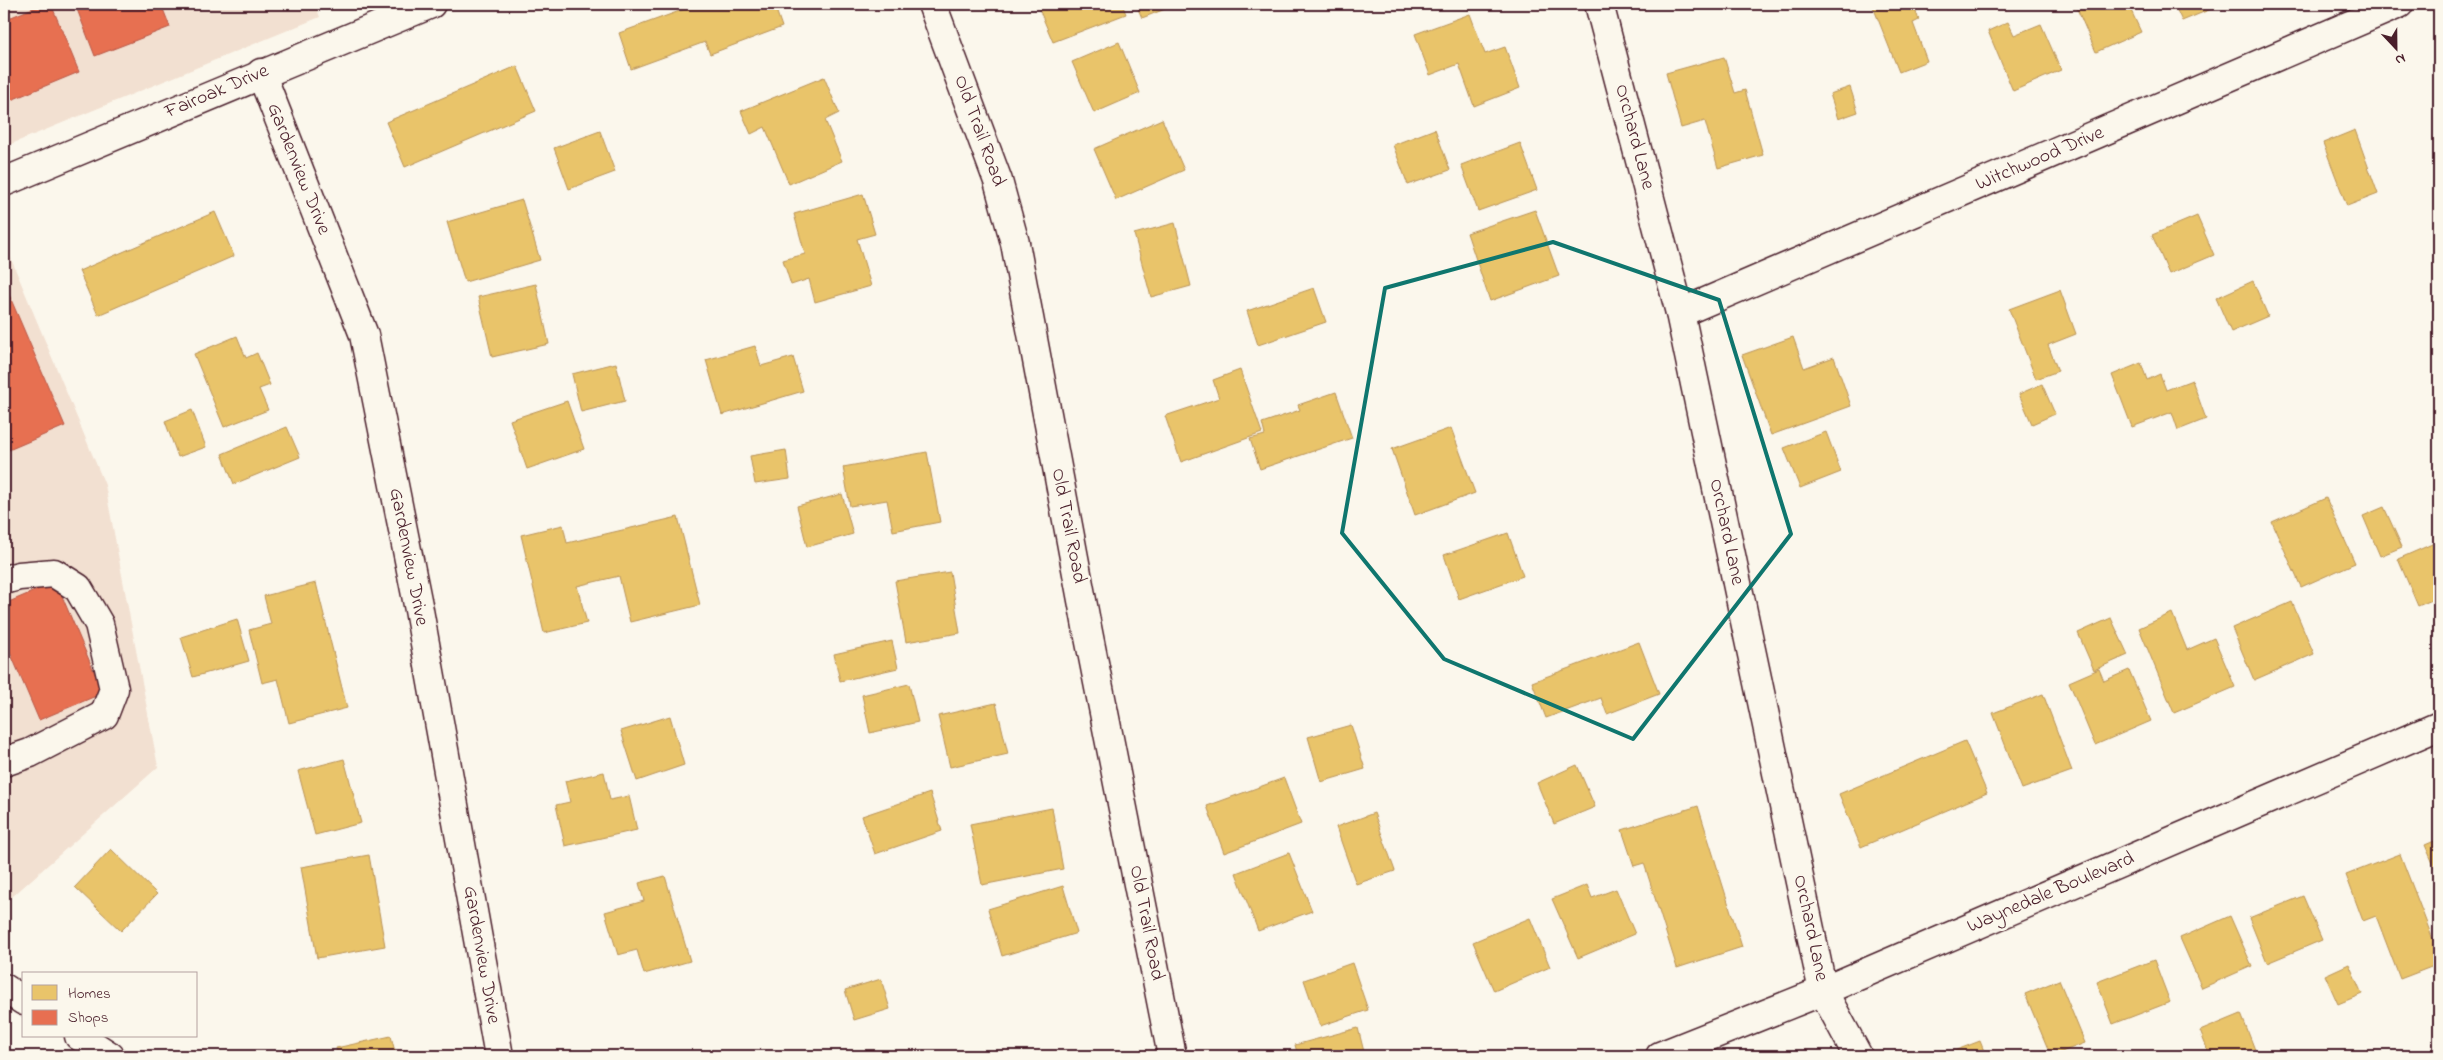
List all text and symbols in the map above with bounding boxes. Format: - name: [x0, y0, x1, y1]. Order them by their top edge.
- north arrow: [2370, 22, 2420, 72]
- text: N: [2392, 47, 2409, 70]
- street label: Fairoak Drive: [160, 57, 273, 127]
- street label: Old Trail Road: [945, 71, 1013, 191]
- street label: Orchard Lane: [1606, 81, 1662, 193]
- street label: Gardenview Drive: [258, 99, 338, 239]
- street label: Witchwood Drive: [1971, 119, 2109, 199]
- street label: Old Trail Road: [1043, 466, 1093, 586]
- street label: Orchard Lane: [1701, 476, 1751, 588]
- street label: Gardenview Drive: [380, 486, 436, 628]
- street label: Waynedale Boulevard: [1963, 845, 2139, 941]
- street label: Old Trail Road: [1121, 863, 1171, 983]
- street label: Orchard Lane: [1785, 872, 1835, 984]
- street label: Gardenview Drive: [455, 884, 507, 1026]
- legend: [22, 972, 198, 1038]
- text: Homes: [68, 983, 111, 1005]
- text: Shops: [68, 1007, 108, 1029]

